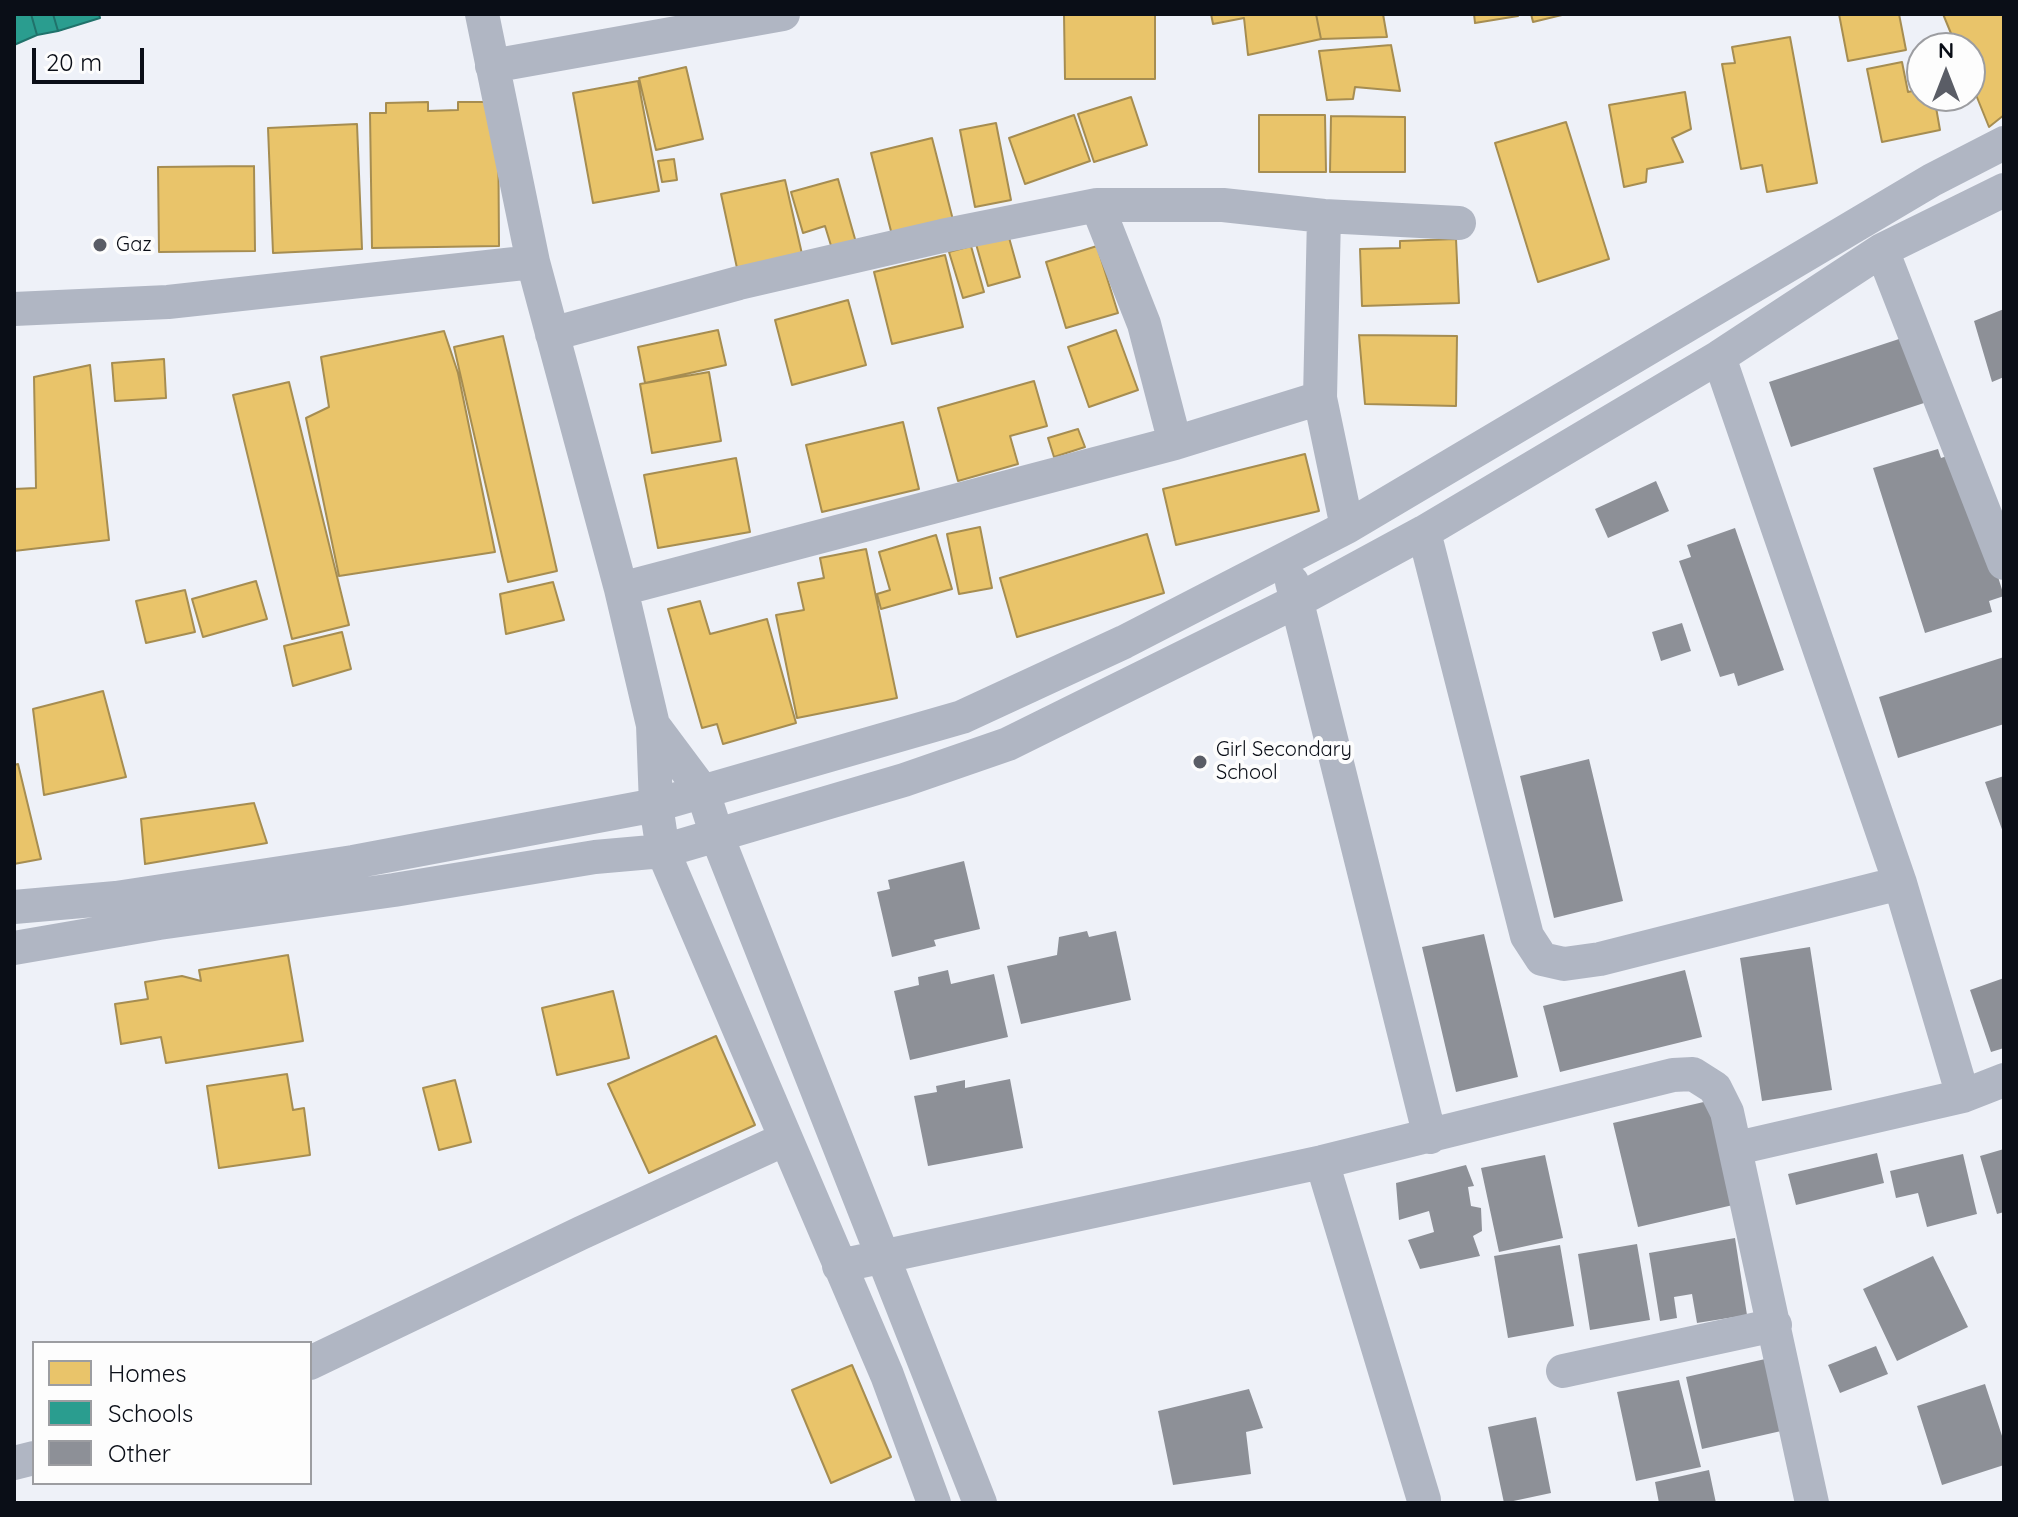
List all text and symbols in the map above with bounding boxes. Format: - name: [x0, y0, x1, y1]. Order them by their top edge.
- scale bar: [36, 32, 148, 82]
- north arrow: [1906, 32, 1986, 112]
- text: N: [1938, 36, 1954, 64]
- text: 20 m: [46, 47, 102, 77]
- place label: Gaz: [116, 233, 152, 257]
- marker: Gaz: [91, 236, 109, 254]
- place label: Girl Secondary School: [1216, 738, 1352, 785]
- marker: Girl Secondary School: [1191, 753, 1209, 771]
- legend: [32, 1341, 312, 1485]
- text: Homes: [108, 1358, 186, 1388]
- text: Schools: [108, 1398, 193, 1428]
- text: Other: [108, 1438, 171, 1468]

